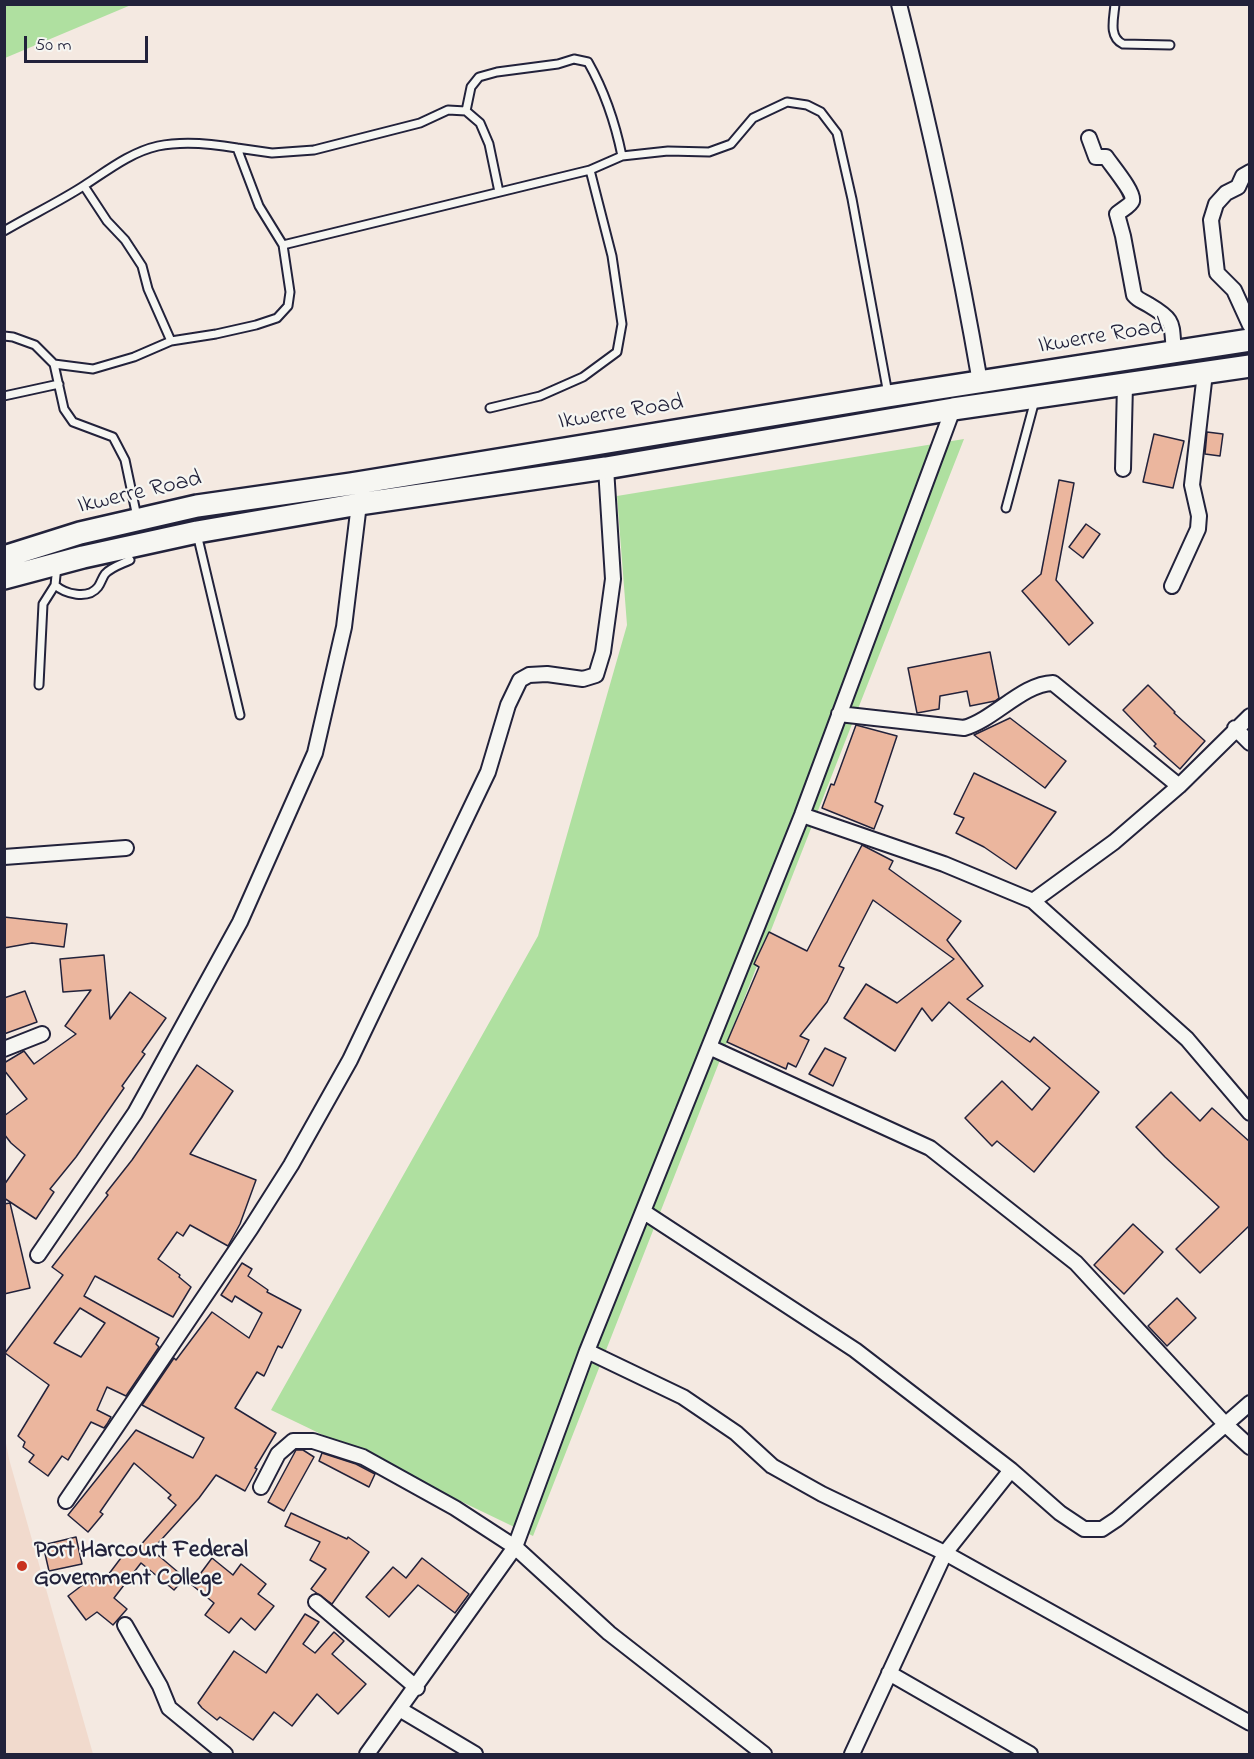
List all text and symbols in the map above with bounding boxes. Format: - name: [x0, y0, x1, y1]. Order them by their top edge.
- scale bar: [27, 24, 152, 62]
- text: 50 m: [35, 33, 72, 59]
- street label: Ikwerre Road: [1036, 314, 1166, 362]
- street label: Ikwerre Road: [556, 390, 686, 438]
- street label: Ikwerre Road: [75, 466, 205, 522]
- place label: Port Harcourt Federal Government College: [34, 1538, 248, 1594]
- marker: Port Harcourt Federal Government College: [15, 1559, 29, 1573]

